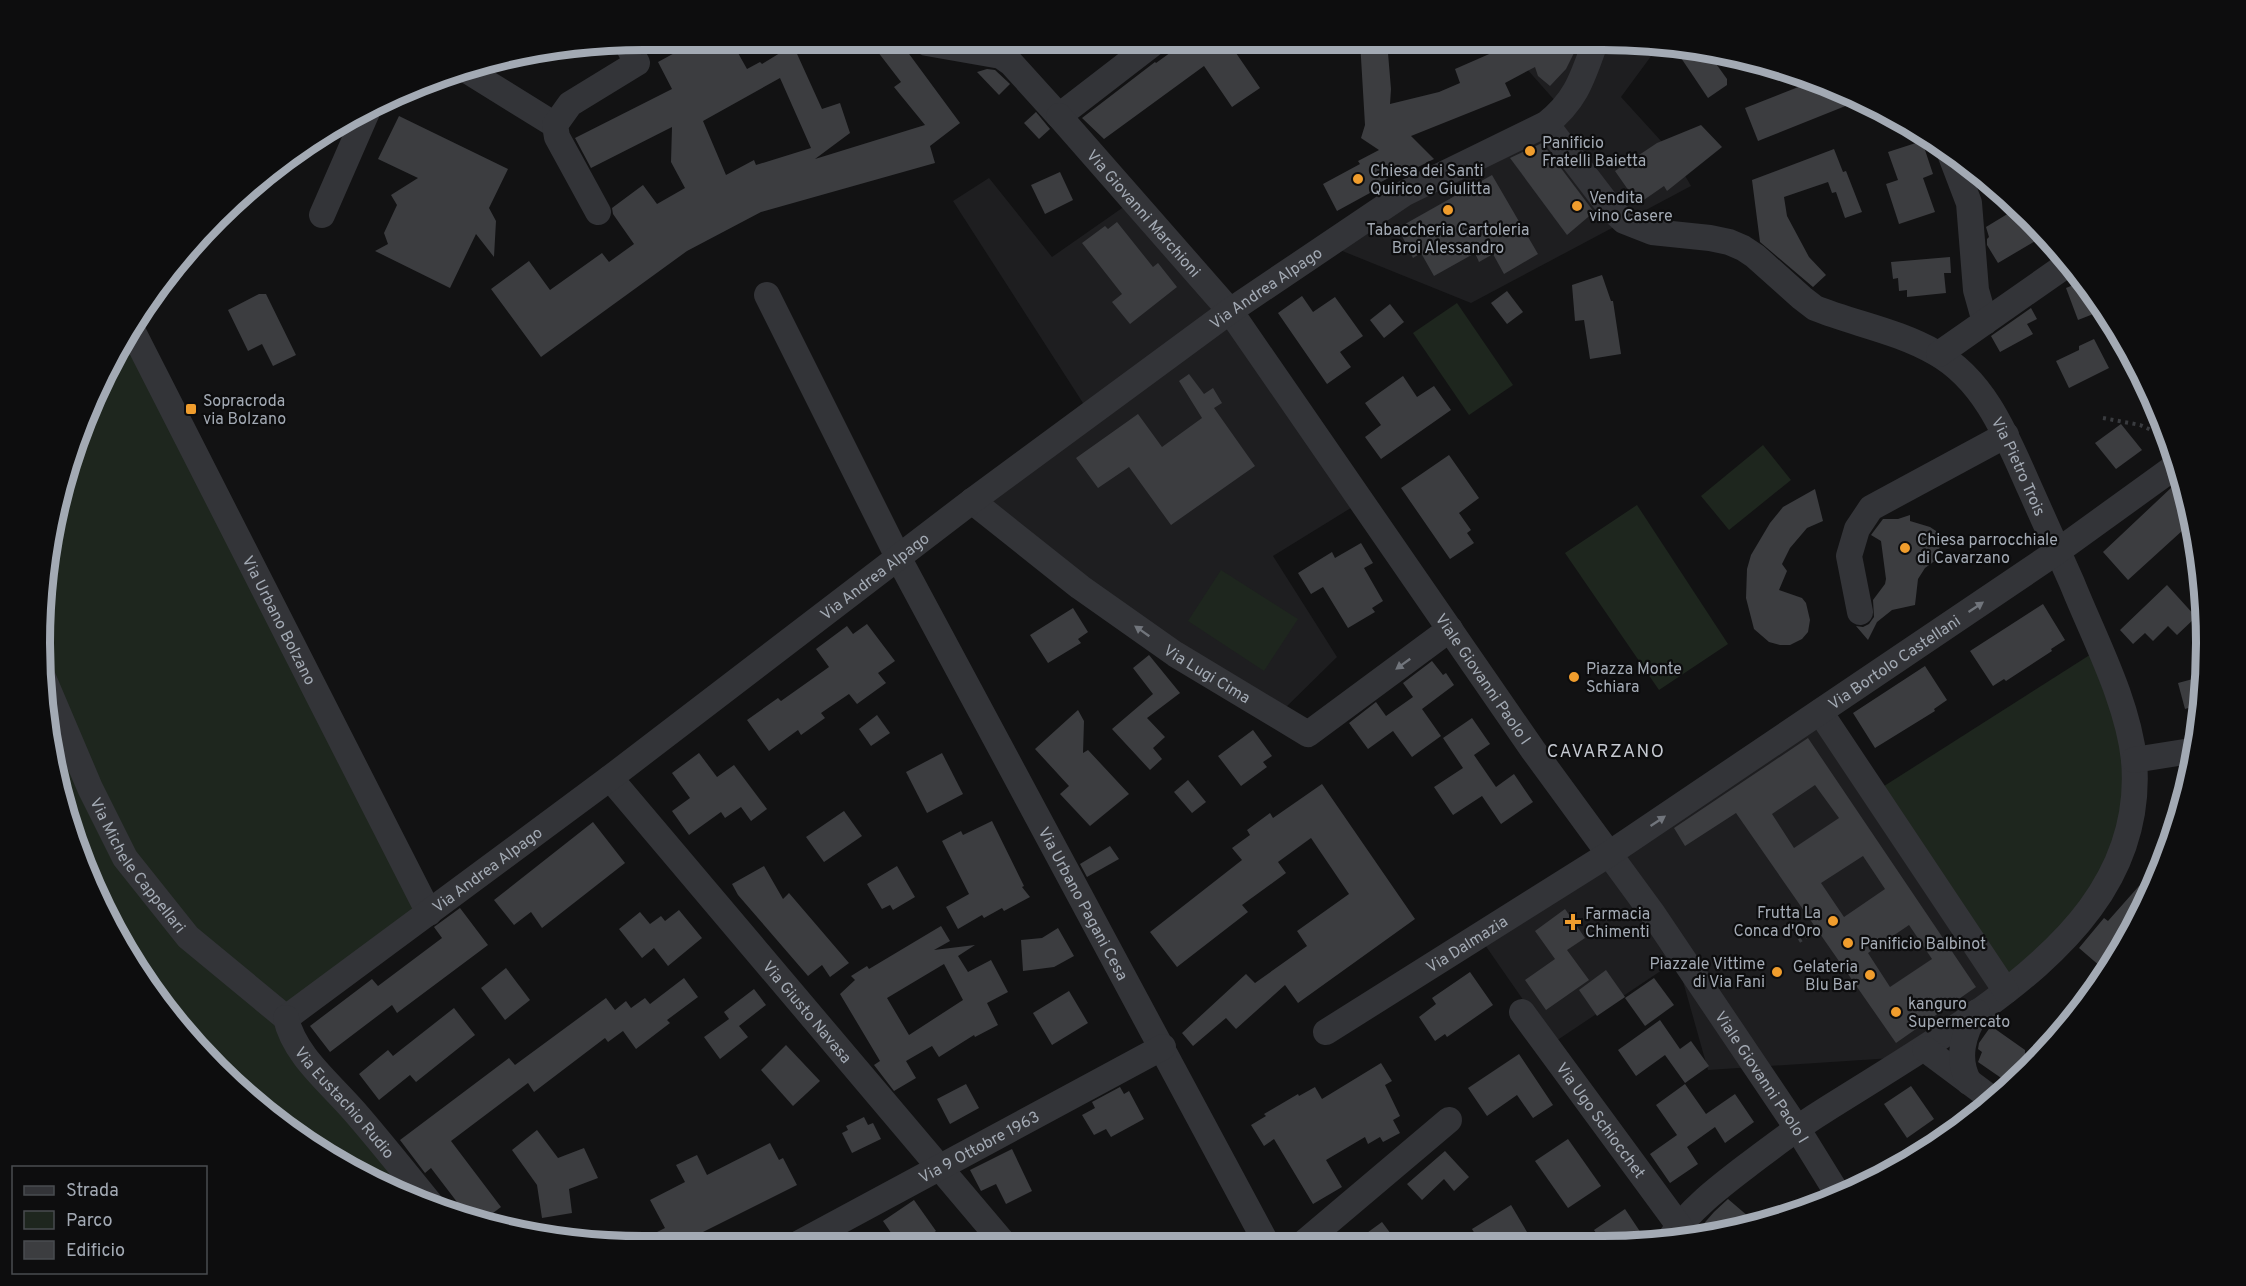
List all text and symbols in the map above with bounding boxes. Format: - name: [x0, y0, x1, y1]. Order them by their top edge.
- place label: Panificio Fratelli Baietta: [1542, 134, 1646, 172]
- marker: Panificio Fratelli Baietta: [1523, 144, 1537, 158]
- street label: Via Giovanni Marchioni: [1081, 146, 1204, 282]
- place label: Chiesa dei Santi Quirico e Giulitta: [1370, 162, 1491, 200]
- marker: Chiesa dei Santi Quirico e Giulitta: [1351, 172, 1365, 186]
- place label: Vendita vino Casere: [1589, 189, 1673, 227]
- marker: Vendita vino Casere: [1570, 199, 1584, 213]
- marker: Tabaccheria Cartoleria Broi Alessandro: [1441, 203, 1455, 217]
- place label: Tabaccheria Cartoleria Broi Alessandro: [1367, 221, 1529, 259]
- street label: Via Andrea Alpago: [1206, 244, 1327, 335]
- place label: Sopracroda via Bolzano: [203, 392, 286, 430]
- marker: Sopracroda via Bolzano: [184, 402, 198, 416]
- street label: Via Pietro Trois: [1986, 414, 2049, 520]
- street label: Via Andrea Alpago: [817, 529, 934, 625]
- place label: Chiesa parrocchiale di Cavarzano: [1917, 531, 2058, 569]
- marker: Chiesa parrocchiale di Cavarzano: [1898, 541, 1912, 555]
- street label: Via Urbano Bolzano: [237, 553, 319, 689]
- one-way arrow: [1968, 602, 1984, 613]
- street label: Viale Giovanni Paolo I: [1430, 610, 1534, 749]
- street label: Via Bortolo Castellani: [1825, 612, 1965, 715]
- one-way arrow: [1134, 625, 1150, 637]
- street label: Via Lugi Cima: [1159, 641, 1253, 709]
- one-way arrow: [1396, 658, 1412, 670]
- place label: Piazza Monte Schiara: [1586, 660, 1682, 698]
- marker: Piazza Monte Schiara: [1567, 670, 1581, 684]
- district label: CAVARZANO: [1547, 741, 1665, 764]
- street label: Via Michele Cappellari: [84, 795, 189, 938]
- one-way arrow: [1649, 815, 1665, 827]
- street label: Via Andrea Alpago: [429, 823, 547, 918]
- street label: Via Urbano Pagani Cesa: [1033, 824, 1132, 984]
- place label: Frutta La Conca d'Oro: [1734, 904, 1821, 942]
- place label: Farmacia Chimenti: [1585, 905, 1650, 943]
- street label: Via Dalmazia: [1423, 912, 1512, 978]
- marker: Frutta La Conca d'Oro: [1826, 914, 1840, 928]
- marker: Farmacia Chimenti: [1566, 915, 1580, 929]
- place label: Panificio Balbinot: [1860, 935, 1986, 955]
- marker: Panificio Balbinot: [1841, 936, 1855, 950]
- place label: Piazzale Vittime di Via Fani: [1649, 955, 1765, 993]
- street label: Via Giusto Navasa: [757, 958, 855, 1068]
- place label: Gelateria Blu Bar: [1793, 958, 1858, 996]
- marker: Piazzale Vittime di Via Fani: [1770, 965, 1784, 979]
- marker: Gelateria Blu Bar: [1863, 968, 1877, 982]
- place label: kanguro Supermercato: [1908, 995, 2010, 1033]
- marker: kanguro Supermercato: [1889, 1005, 1903, 1019]
- street label: Viale Giovanni Paolo I: [1709, 1008, 1812, 1147]
- street label: Via Eustachio Rudio: [289, 1043, 398, 1163]
- street label: Via Ugo Schiocchet: [1551, 1059, 1649, 1183]
- street label: Via 9 Ottobre 1963: [916, 1107, 1044, 1189]
- legend: [12, 1166, 207, 1274]
- text: Strada: [66, 1180, 119, 1203]
- text: Parco: [66, 1210, 112, 1233]
- text: Edificio: [66, 1240, 125, 1263]

